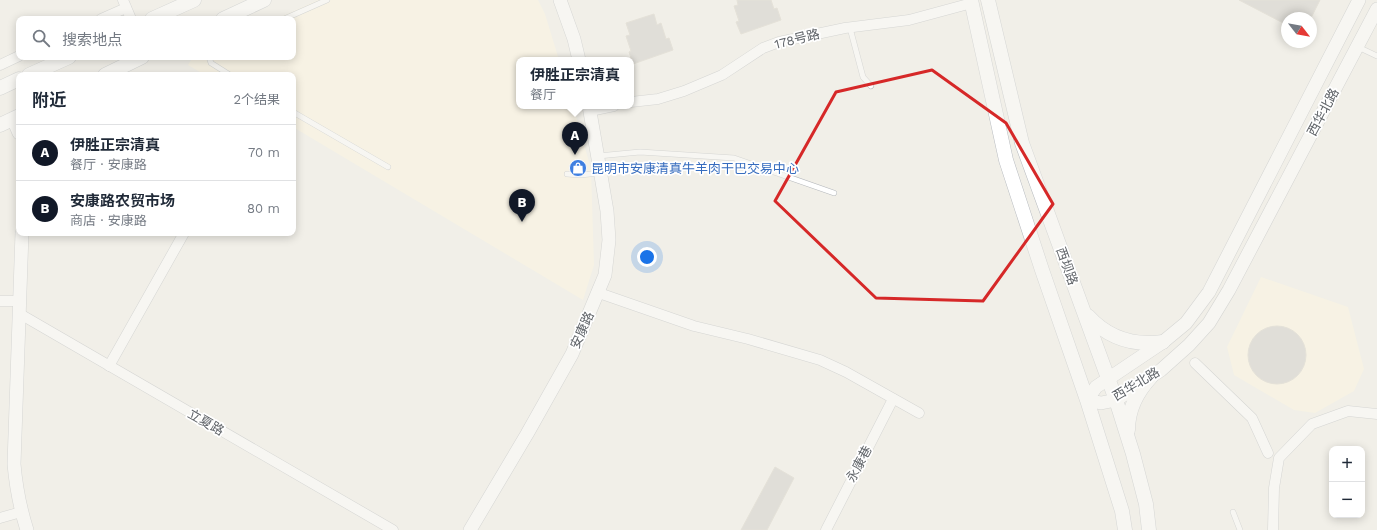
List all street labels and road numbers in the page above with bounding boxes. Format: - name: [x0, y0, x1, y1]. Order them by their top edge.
- street label: 178号路: [773, 26, 821, 52]
- street label: 西华北路: [1304, 86, 1342, 138]
- street label: 西坝路: [1053, 245, 1081, 287]
- street label: 安康路: [567, 309, 597, 351]
- street label: 西华北路: [1110, 364, 1162, 404]
- street label: 立夏路: [185, 406, 227, 438]
- street label: 永康巷: [843, 443, 875, 485]

